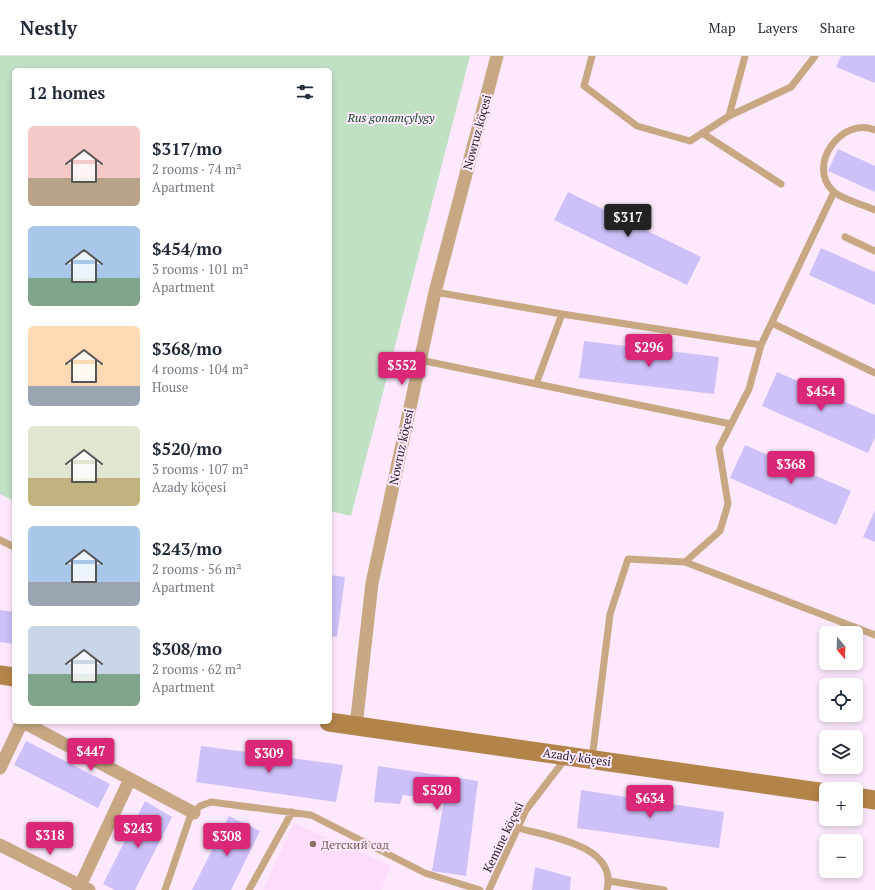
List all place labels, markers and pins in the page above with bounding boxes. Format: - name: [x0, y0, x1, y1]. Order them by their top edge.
- pin: $317: [604, 204, 652, 238]
- pin: $296: [625, 334, 673, 368]
- pin: $552: [378, 352, 426, 386]
- pin: $454: [797, 378, 845, 412]
- pin: $368: [767, 451, 815, 485]
- pin: $447: [67, 738, 115, 772]
- pin: $309: [245, 740, 293, 774]
- pin: $520: [413, 777, 461, 811]
- pin: $634: [626, 785, 674, 819]
- pin: $243: [114, 815, 162, 849]
- pin: $318: [26, 822, 74, 856]
- pin: $308: [203, 823, 251, 857]
- place label: Детский сад: [321, 837, 389, 852]
- marker: Детский сад: [308, 839, 318, 849]

